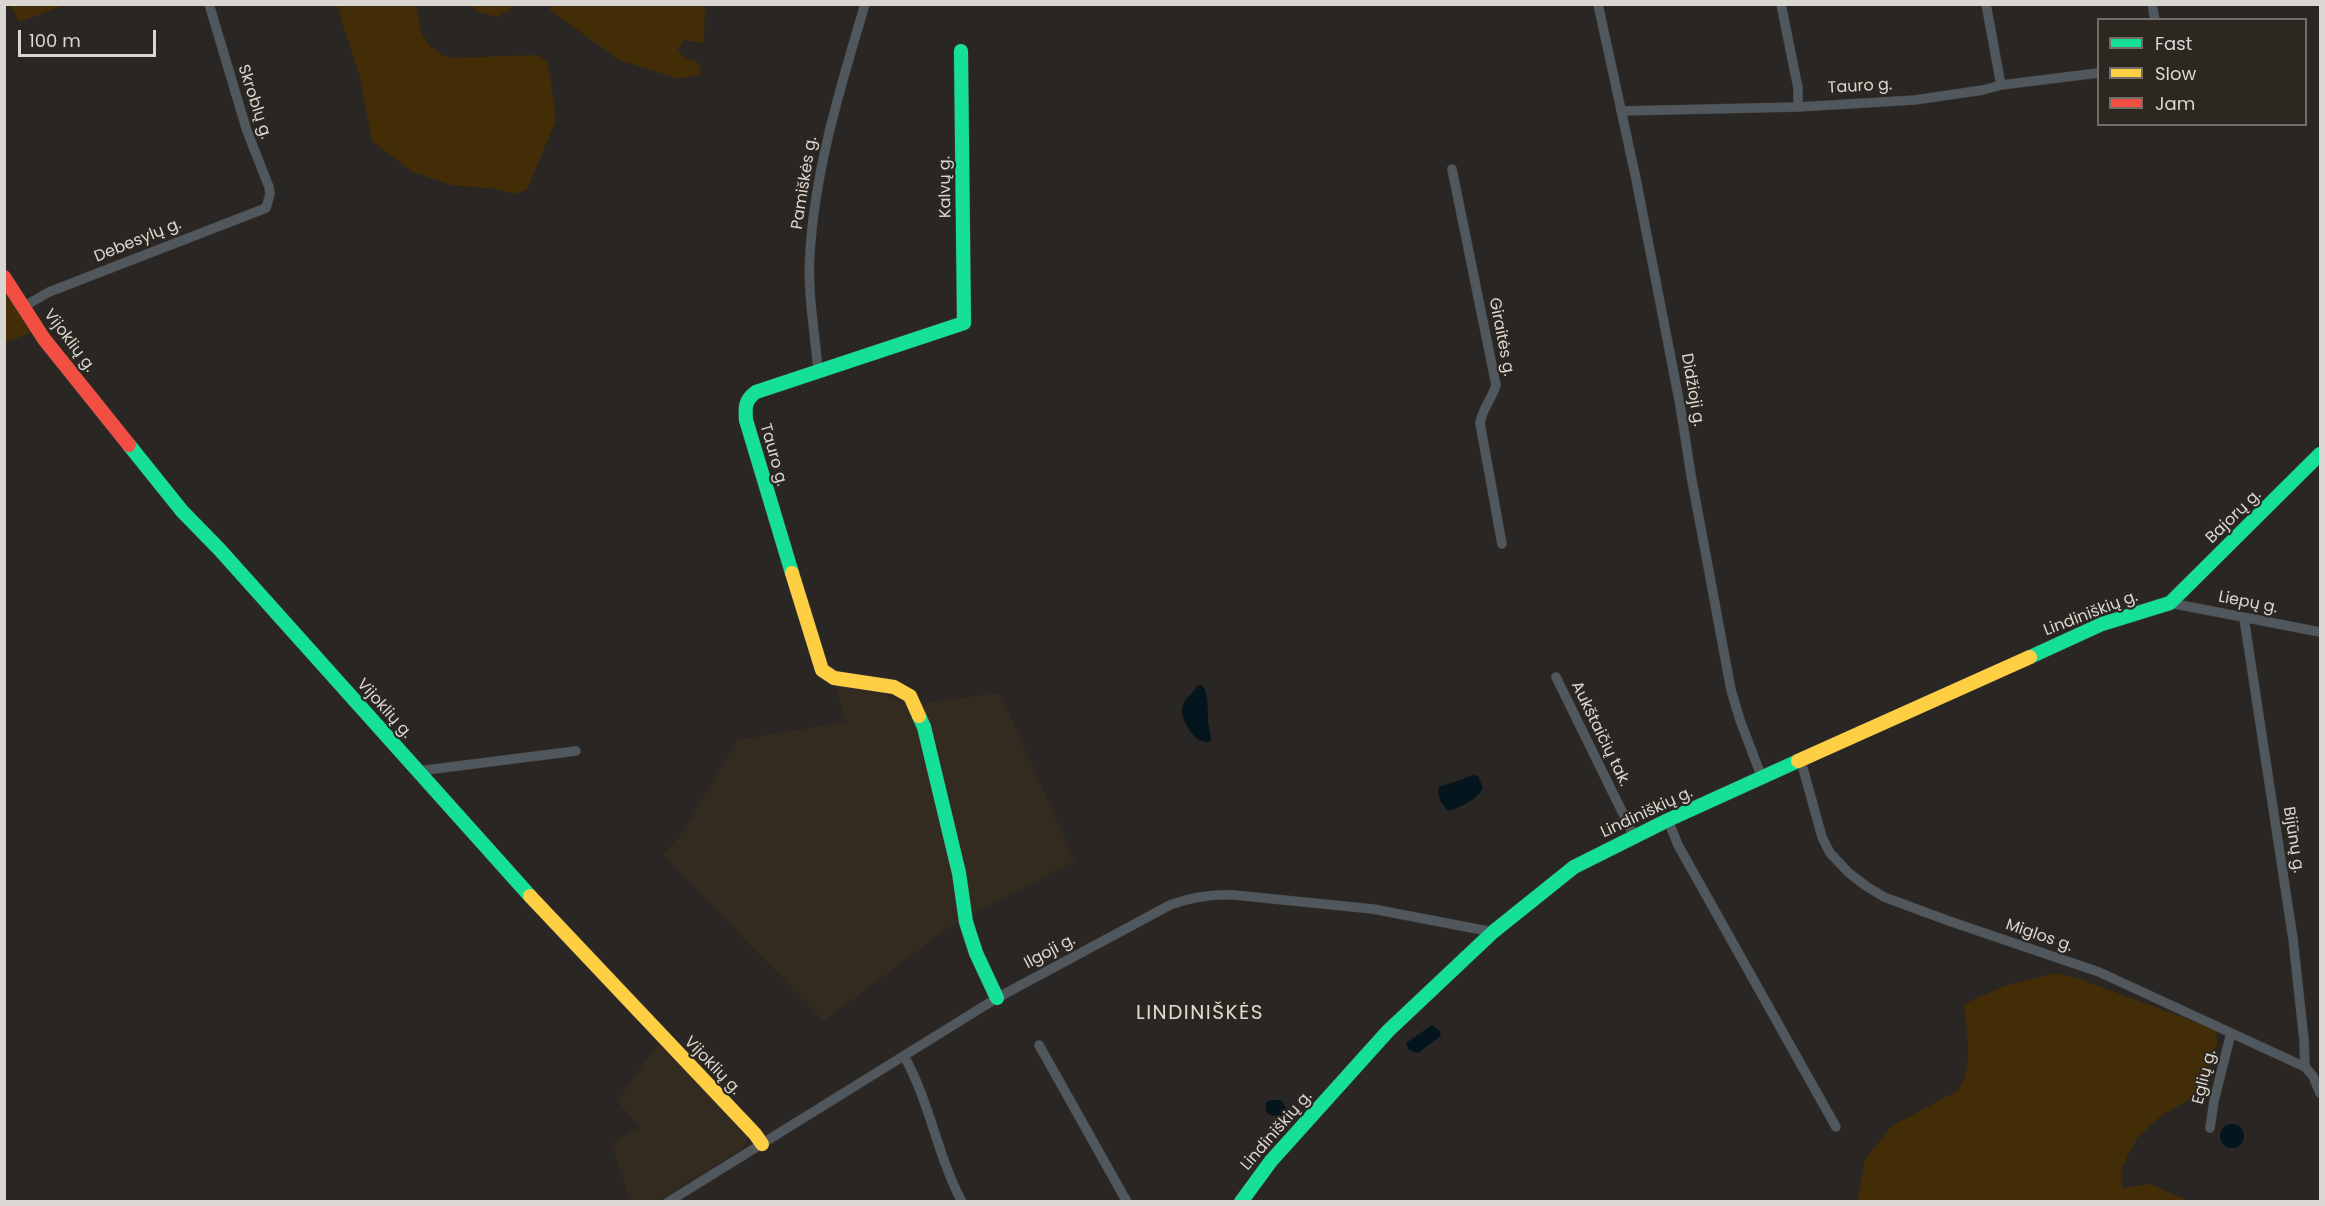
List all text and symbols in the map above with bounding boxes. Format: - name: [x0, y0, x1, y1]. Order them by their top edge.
- scale bar: [21, 18, 159, 56]
- legend: [2097, 18, 2307, 126]
- text: 100 m: [29, 28, 81, 53]
- text: Fast: [2155, 31, 2192, 56]
- text: Slow: [2155, 61, 2196, 86]
- street label: Skroblų g.: [233, 62, 275, 142]
- street label: Tauro g.: [1827, 76, 1893, 98]
- text: Jam: [2155, 91, 2195, 116]
- street label: Pamiškės g.: [788, 135, 822, 231]
- street label: Kalvų g.: [936, 156, 956, 218]
- street label: Debesylų g.: [92, 215, 184, 267]
- street label: Giraitės g.: [1484, 296, 1518, 378]
- street label: Vijoklių g.: [39, 306, 99, 376]
- street label: Didžioji g.: [1676, 352, 1708, 428]
- street label: Tauro g.: [755, 421, 791, 489]
- street label: Bajorų g.: [2202, 486, 2266, 548]
- street label: Lindiniškių g.: [2041, 587, 2141, 641]
- street label: Liepų g.: [2217, 588, 2279, 618]
- street label: Vijoklių g.: [352, 675, 416, 743]
- street label: Aukštaičių tak.: [1566, 678, 1634, 790]
- street label: Lindiniškių g.: [1598, 783, 1696, 843]
- street label: Bijūnų g.: [2278, 805, 2308, 875]
- street label: Miglos g.: [2003, 916, 2075, 956]
- street label: Ilgoji g.: [1021, 931, 1079, 973]
- district label: LINDINIŠKĖS: [1136, 1002, 1264, 1026]
- street label: Vijoklių g.: [679, 1033, 745, 1099]
- street label: Eglių g.: [2189, 1048, 2221, 1106]
- street label: Lindiniškių g.: [1237, 1087, 1317, 1175]

